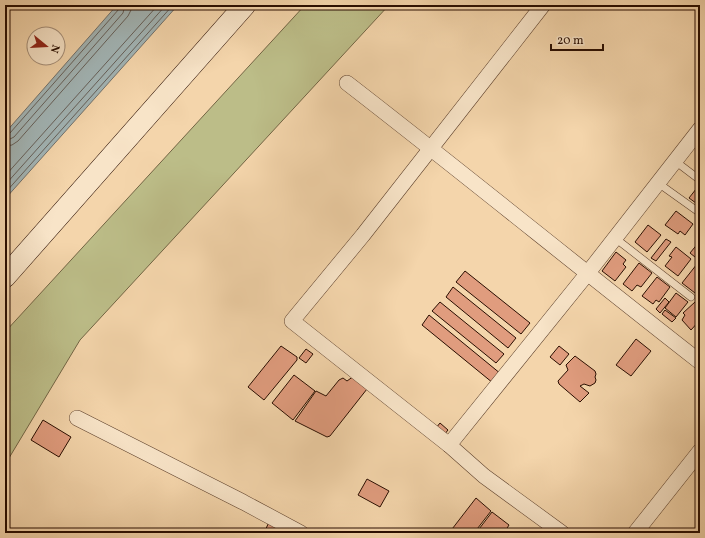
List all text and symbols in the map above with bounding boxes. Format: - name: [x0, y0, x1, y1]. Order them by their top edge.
- north arrow: [26, 26, 66, 66]
- scale bar: [551, 26, 603, 52]
- text: 20 m: [557, 33, 584, 49]
- text: N: [46, 43, 62, 55]

